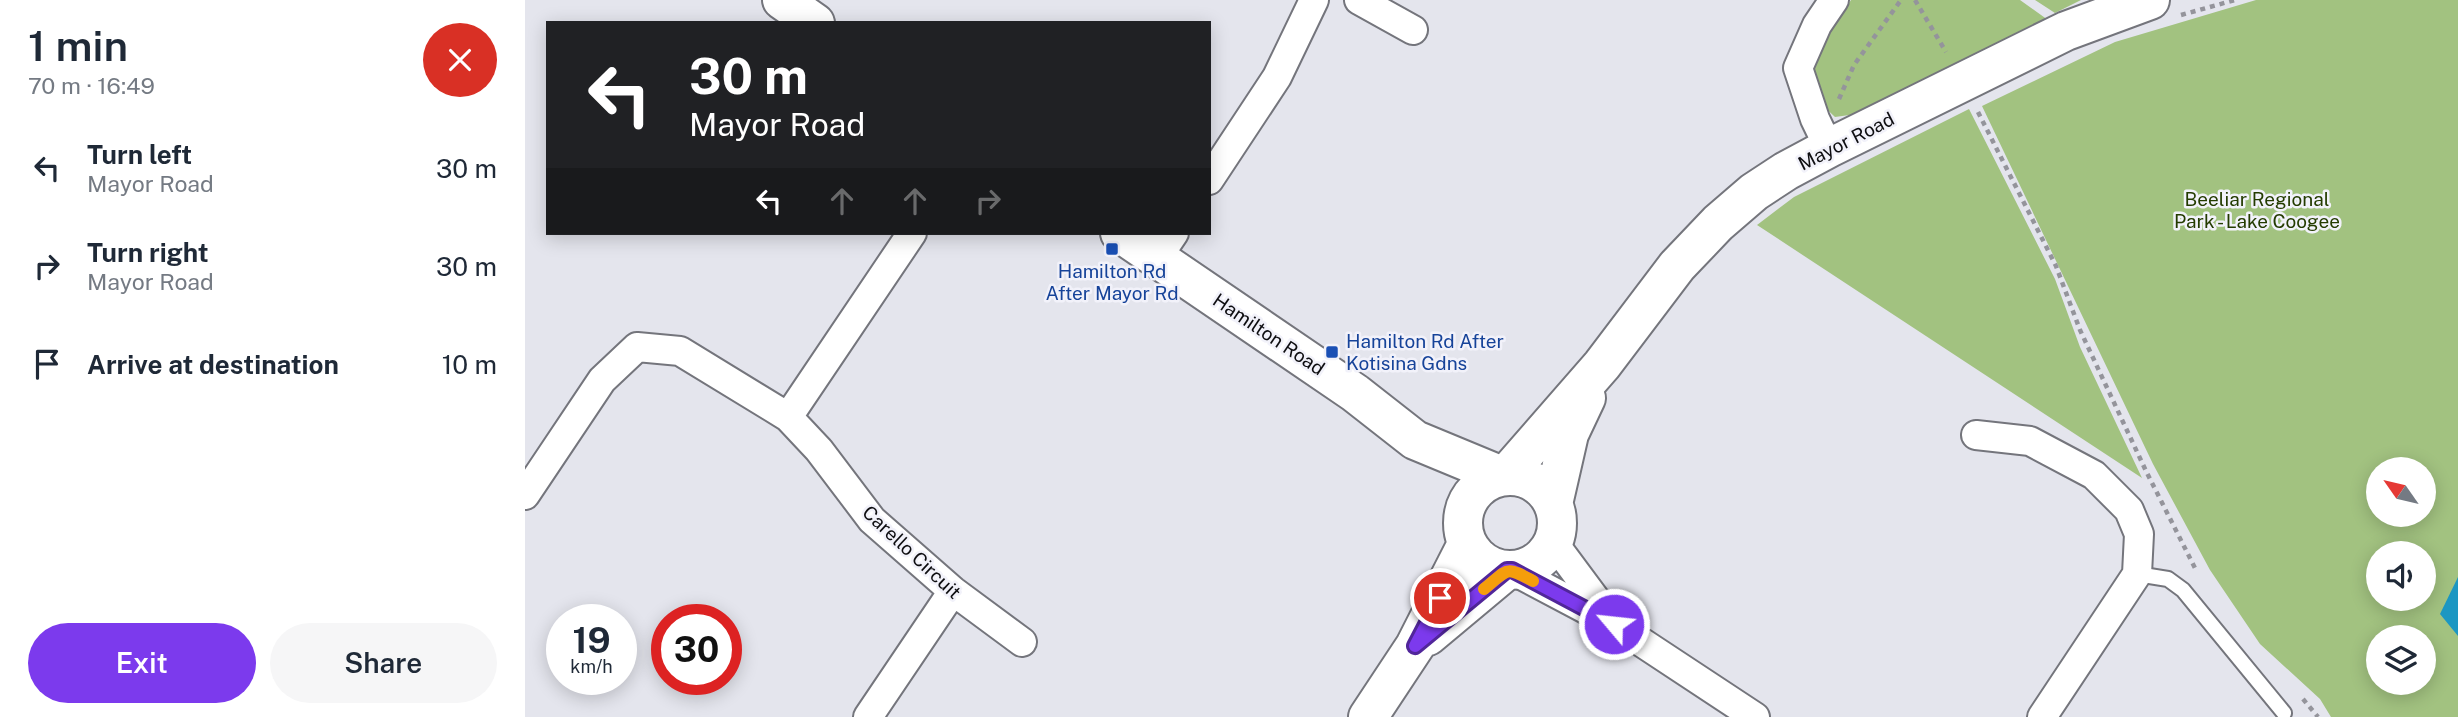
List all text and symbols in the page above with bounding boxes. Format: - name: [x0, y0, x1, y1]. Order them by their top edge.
- text: 1 min: [28, 21, 128, 70]
- button: close: [423, 23, 497, 97]
- text: 30 m: [689, 47, 808, 105]
- icon: left: [574, 49, 665, 140]
- text: 70 m · 16:49: [28, 72, 155, 99]
- text: Mayor Road: [689, 106, 865, 143]
- street label: Mayor Road: [1794, 107, 1898, 175]
- text: Turn left: [87, 139, 192, 170]
- icon: left: [28, 149, 66, 187]
- text: 30 m: [436, 153, 497, 184]
- text: Mayor Road: [87, 170, 214, 197]
- icon: left: [750, 182, 788, 220]
- icon: ahead: [823, 182, 861, 220]
- icon: ahead: [896, 182, 934, 220]
- icon: right: [969, 182, 1007, 220]
- park label: Beeliar Regional Park - Lake Coogee: [2174, 188, 2340, 232]
- text: Turn right: [87, 237, 209, 268]
- marker: Hamilton Rd After Mayor Rd: [1104, 241, 1120, 257]
- icon: right: [28, 247, 66, 285]
- text: 30 m: [436, 251, 497, 282]
- place label: Hamilton Rd After Mayor Rd: [1046, 260, 1178, 304]
- text: Mayor Road: [87, 268, 214, 295]
- street label: Hamilton Road: [1209, 289, 1329, 379]
- place label: Hamilton Rd After Kotisina Gdns: [1346, 330, 1504, 374]
- marker: Hamilton Rd After Kotisina Gdns: [1324, 344, 1340, 360]
- icon: arrive: [28, 345, 66, 383]
- text: Arrive at destination: [87, 349, 339, 380]
- text: 10 m: [442, 349, 497, 380]
- north arrow: [2366, 457, 2436, 527]
- map controls: [2366, 457, 2436, 695]
- street label: Carello Circuit: [858, 501, 966, 603]
- button: sound: [2366, 541, 2436, 611]
- pin: [1410, 568, 1470, 628]
- icon: arrive: [1421, 579, 1459, 617]
- position arrow: [1577, 587, 1651, 661]
- speed limit sign: 30: [651, 604, 742, 695]
- text: 19: [572, 620, 611, 661]
- button: Exit: [28, 623, 256, 703]
- button: Share: [270, 623, 497, 703]
- button: layers: [2366, 625, 2436, 695]
- text: km/h: [570, 656, 613, 677]

